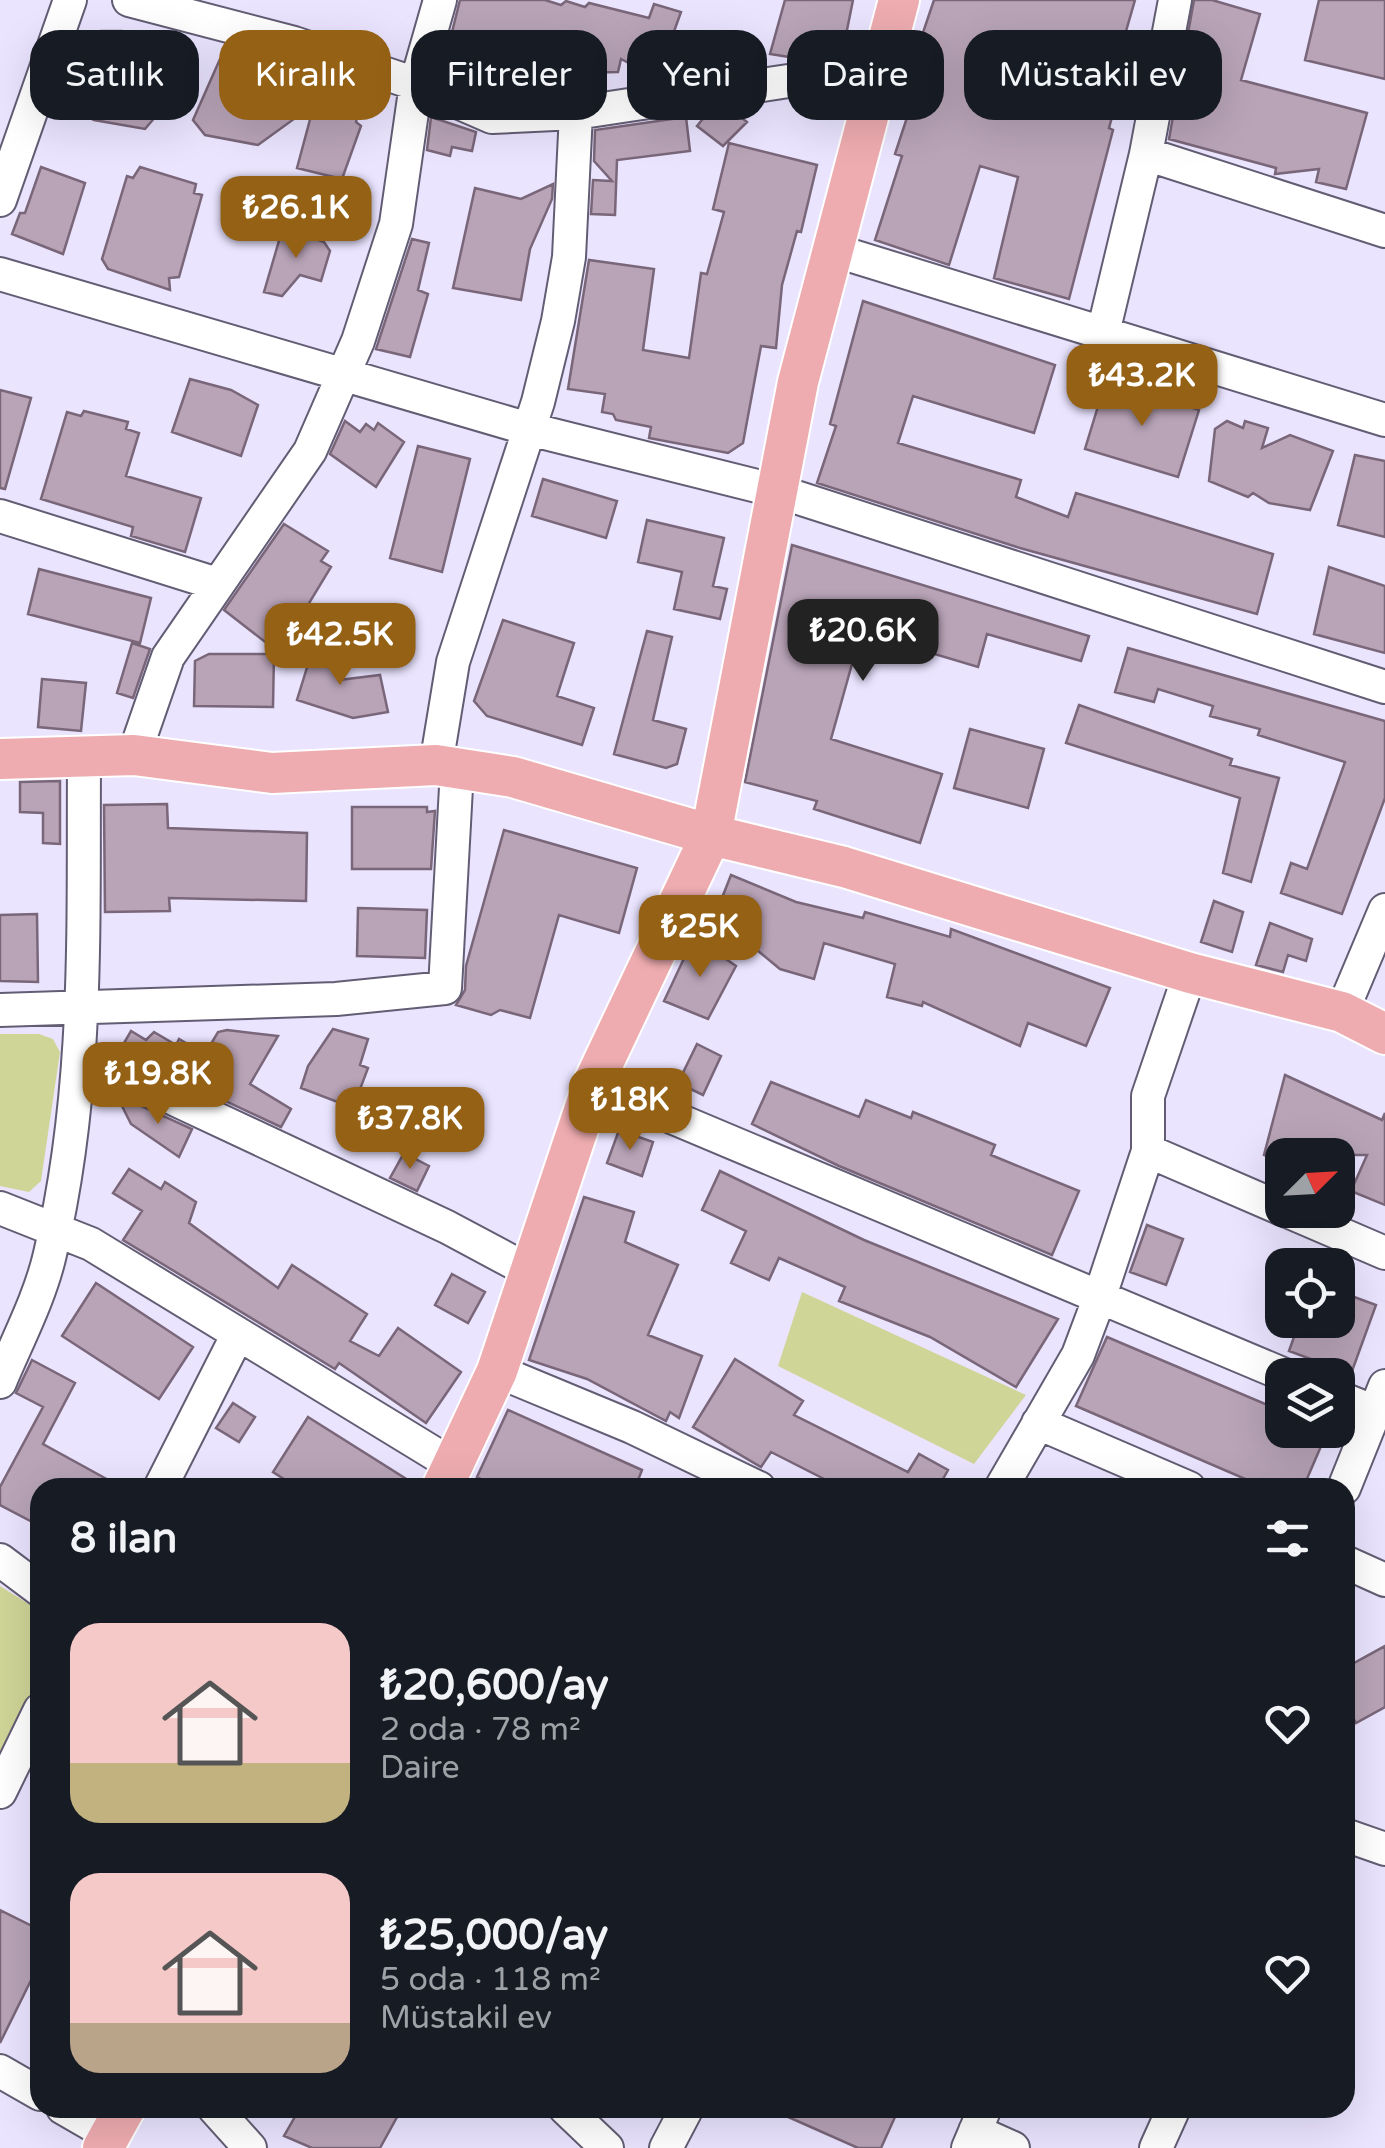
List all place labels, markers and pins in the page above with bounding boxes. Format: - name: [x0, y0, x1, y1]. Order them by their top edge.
- pin: ₺26.1K: [215, 176, 377, 261]
- pin: ₺43.2K: [1061, 344, 1223, 429]
- pin: ₺20.6K: [782, 599, 944, 684]
- pin: ₺42.5K: [259, 603, 421, 688]
- pin: ₺25K: [641, 895, 759, 980]
- pin: ₺19.8K: [77, 1042, 239, 1127]
- pin: ₺18K: [571, 1068, 689, 1153]
- pin: ₺37.8K: [329, 1087, 491, 1172]

